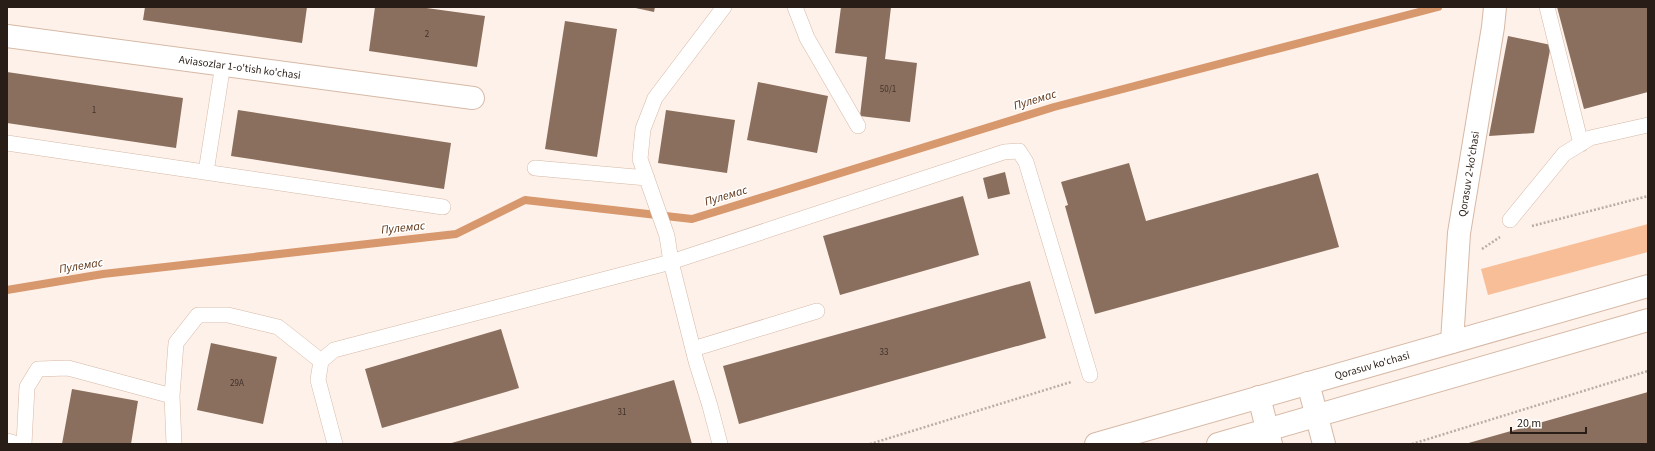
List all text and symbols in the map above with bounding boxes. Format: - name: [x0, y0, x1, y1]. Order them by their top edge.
- house number: 2: [425, 28, 430, 41]
- street label: Aviasozlar 1-o'tish ko'chasi: [178, 51, 302, 83]
- house number: 50/1: [880, 83, 896, 96]
- water label: Пулемас: [1011, 85, 1059, 115]
- house number: 1: [92, 104, 96, 117]
- street label: Qorasuv 2-koʻchasi: [1455, 130, 1483, 218]
- water label: Пулемас: [702, 181, 750, 211]
- water label: Пулемас: [380, 217, 427, 239]
- water label: Пулемас: [58, 254, 105, 278]
- house number: 33: [880, 346, 889, 359]
- street label: Qorasuv ko'chasi: [1333, 347, 1411, 383]
- house number: 29A: [230, 377, 244, 390]
- house number: 31: [618, 406, 626, 419]
- scale bar: [1511, 409, 1586, 435]
- text: 20 m: [1517, 415, 1541, 432]

